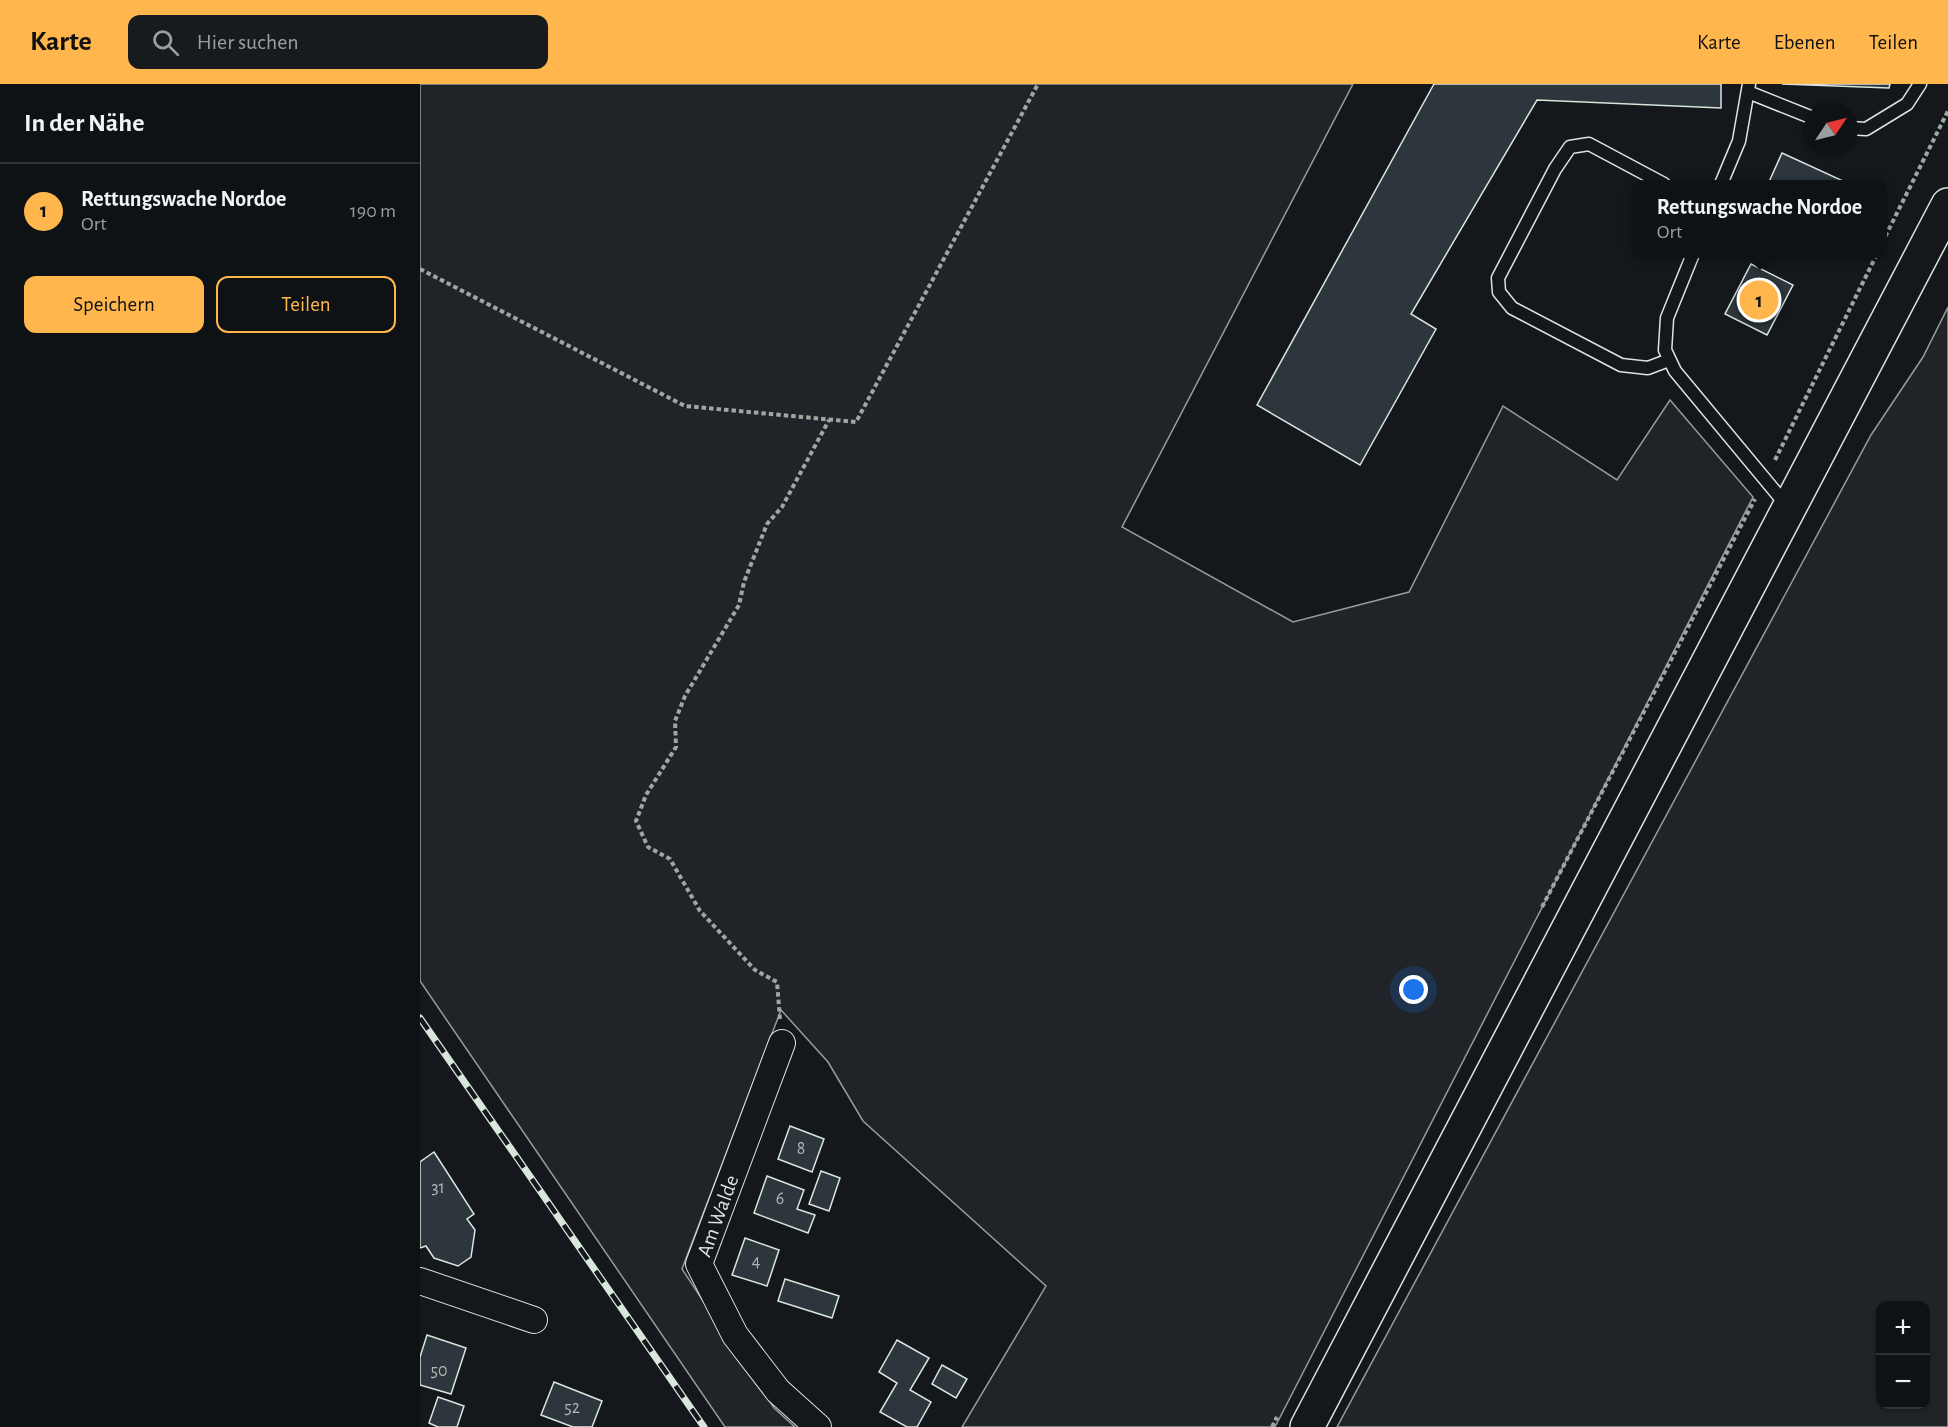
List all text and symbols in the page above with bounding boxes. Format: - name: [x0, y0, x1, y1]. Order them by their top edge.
- search box: [128, 15, 548, 69]
- icon: search: [149, 26, 182, 59]
- text: Karte: [30, 28, 92, 56]
- text: Hier suchen: [197, 31, 299, 53]
- text: Karte: [1697, 32, 1741, 53]
- text: Ebenen: [1774, 32, 1836, 53]
- text: Teilen: [1869, 32, 1918, 53]
- north arrow: [1804, 102, 1858, 156]
- text: In der Nähe: [24, 110, 144, 136]
- popup: [1632, 180, 1887, 258]
- text: Rettungswache Nordoe: [81, 188, 286, 210]
- text: Rettungswache Nordoe: [1657, 196, 1862, 218]
- text: 1: [40, 201, 47, 221]
- text: 190 m: [350, 201, 396, 221]
- text: Ort: [81, 214, 107, 234]
- text: Ort: [1657, 222, 1682, 242]
- button: Speichern: [24, 276, 204, 333]
- button: Teilen: [216, 276, 396, 333]
- pin: 1: [1740, 278, 1778, 322]
- your location: [1399, 975, 1428, 1004]
- house number: 8: [797, 1140, 805, 1158]
- street label: Am Walde: [694, 1172, 742, 1260]
- house number: 31: [431, 1179, 445, 1197]
- house number: 6: [776, 1190, 784, 1208]
- house number: 4: [752, 1253, 761, 1271]
- map controls: [1876, 1301, 1930, 1409]
- button: +: [1876, 1301, 1930, 1355]
- button: −: [1876, 1355, 1930, 1409]
- house number: 50: [430, 1362, 448, 1380]
- house number: 52: [564, 1399, 580, 1417]

